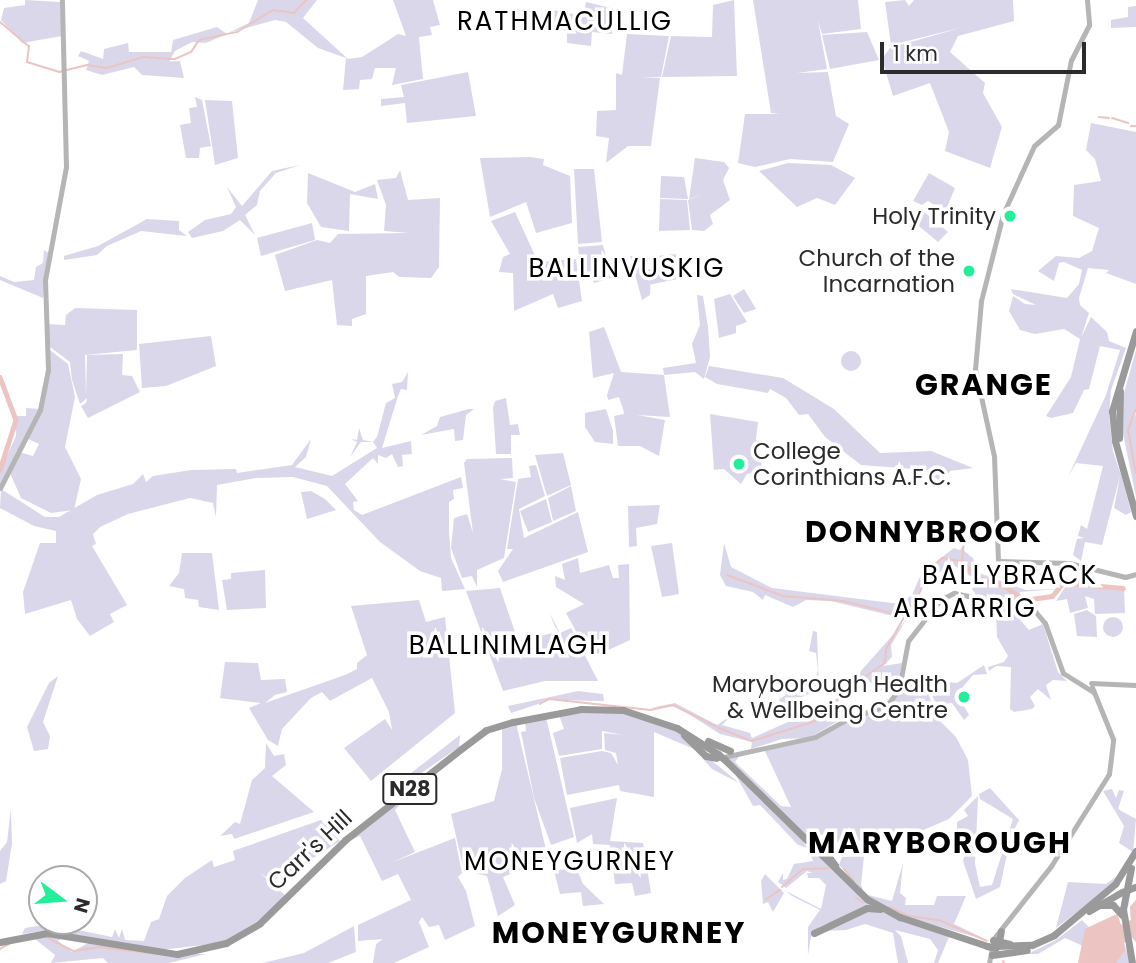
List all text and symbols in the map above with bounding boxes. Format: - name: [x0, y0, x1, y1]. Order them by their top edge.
- district label: RATHMACULLIG: [458, 6, 672, 38]
- scale bar: [884, 28, 1090, 72]
- text: 1 km: [893, 39, 938, 68]
- place label: Holy Trinity: [872, 202, 996, 230]
- marker: Holy Trinity: [1002, 208, 1018, 224]
- place label: Church of the Incarnation: [799, 244, 955, 298]
- district label: BALLINVUSKIG: [530, 253, 724, 285]
- marker: Church of the Incarnation: [961, 263, 977, 279]
- district label: GRANGE: [916, 367, 1052, 403]
- place label: College Corinthians A.F.C.: [753, 437, 951, 491]
- marker: College Corinthians A.F.C.: [731, 456, 747, 472]
- district label: DONNYBROOK: [806, 514, 1042, 550]
- district label: BALLYBRACK: [923, 560, 1097, 592]
- district label: ARDARRIG: [894, 593, 1036, 625]
- district label: BALLINIMLAGH: [410, 630, 608, 662]
- place label: Maryborough Health & Wellbeing Centre: [712, 670, 948, 724]
- marker: Maryborough Health & Wellbeing Centre: [954, 687, 974, 707]
- road number: N28: [382, 772, 438, 806]
- street label: Carr's Hill: [262, 804, 358, 896]
- district label: MARYBOROUGH: [809, 825, 1071, 861]
- district label: MONEYGURNEY: [465, 846, 675, 878]
- north arrow: [28, 865, 98, 935]
- text: N: [67, 895, 97, 916]
- district label: MONEYGURNEY: [493, 915, 745, 951]

